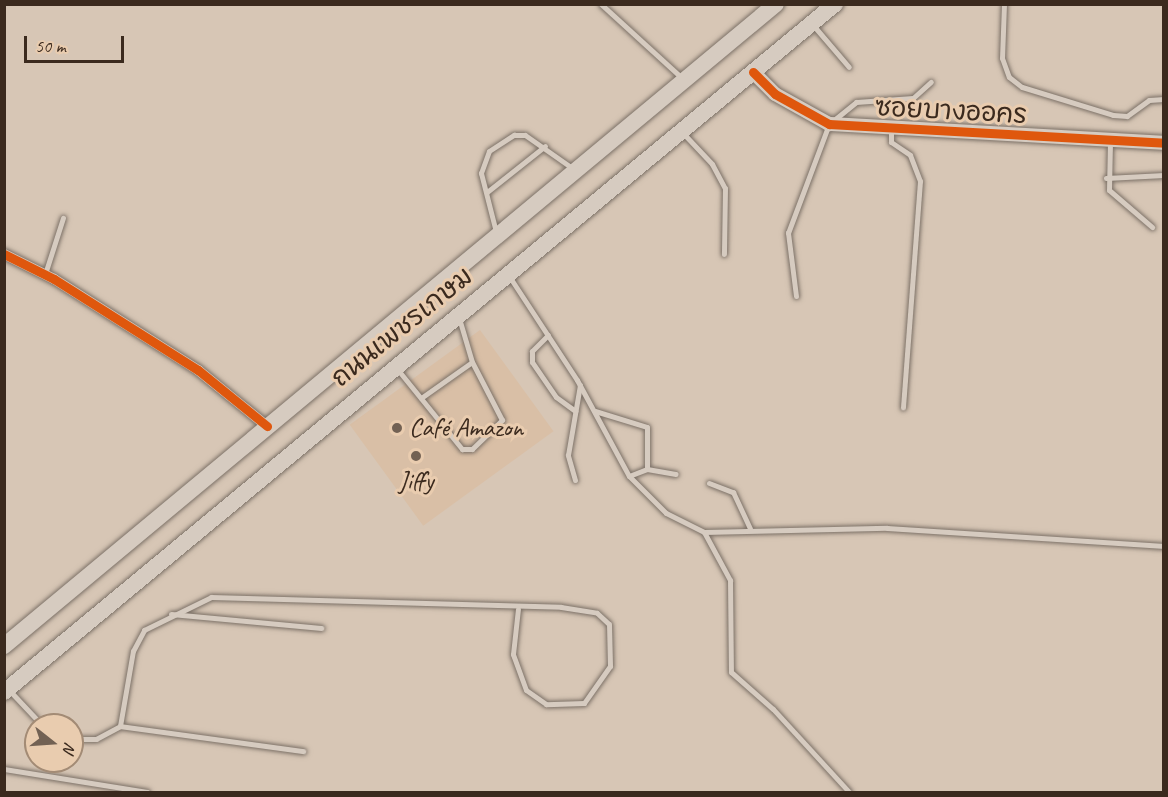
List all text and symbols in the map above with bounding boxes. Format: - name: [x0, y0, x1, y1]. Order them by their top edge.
- scale bar: [27, 24, 128, 62]
- text: 50 m: [35, 35, 66, 57]
- street label: ซอยบางออคร: [874, 91, 1028, 131]
- street label: ถนนเพชรเกษม: [325, 260, 479, 394]
- place label: Café Amazon: [409, 412, 523, 444]
- marker: Café Amazon: [390, 421, 404, 435]
- marker: Jiffy: [409, 449, 423, 463]
- place label: Jiffy: [399, 465, 433, 497]
- north arrow: [24, 713, 84, 773]
- text: N: [58, 740, 80, 755]

